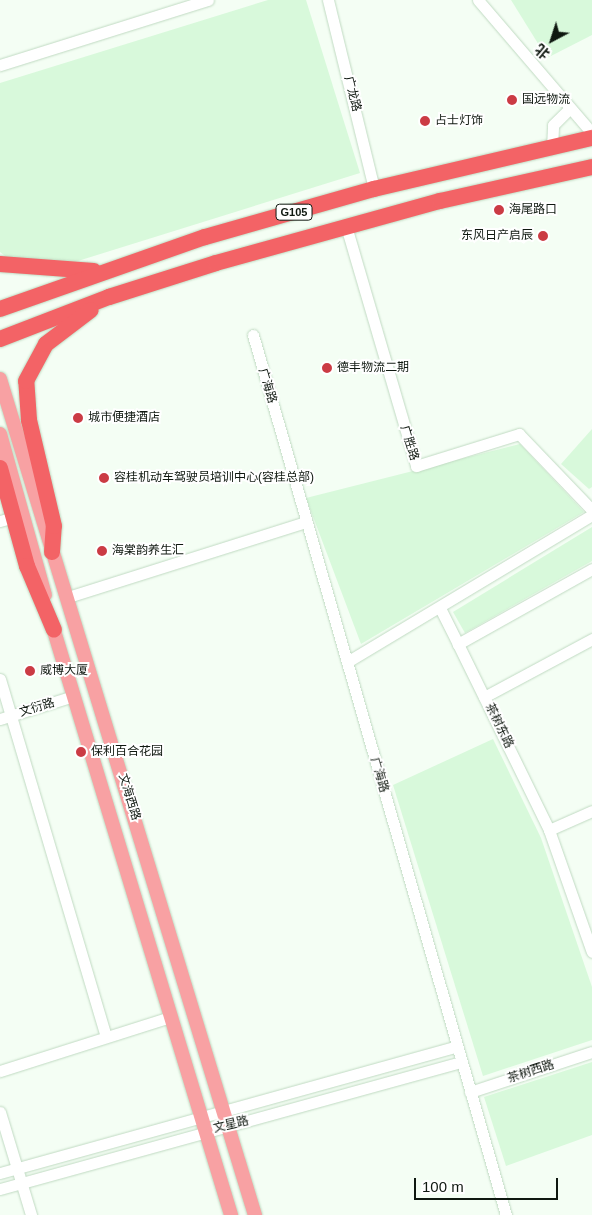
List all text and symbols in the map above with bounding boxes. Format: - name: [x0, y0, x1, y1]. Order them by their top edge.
- north arrow: [527, 15, 577, 65]
- text: 北: [532, 41, 553, 62]
- street label: 广龙路: [341, 75, 363, 113]
- place label: 国远物流: [522, 93, 570, 107]
- marker: 国远物流: [506, 94, 518, 106]
- place label: 占士灯饰: [435, 114, 483, 128]
- marker: 占士灯饰: [419, 115, 431, 127]
- road number: G105: [275, 203, 313, 220]
- place label: 海尾路口: [509, 203, 557, 217]
- marker: 海尾路口: [493, 204, 505, 216]
- place label: 东风日产启辰: [461, 229, 533, 243]
- marker: 东风日产启辰: [537, 230, 549, 242]
- place label: 德丰物流二期: [337, 361, 409, 375]
- marker: 德丰物流二期: [321, 362, 333, 374]
- street label: 广海路: [255, 367, 279, 405]
- place label: 城市便捷酒店: [88, 411, 160, 425]
- marker: 城市便捷酒店: [72, 412, 84, 424]
- street label: 广胜路: [397, 424, 421, 462]
- place label: 容桂机动车驾驶员培训中心(容桂总部): [114, 471, 314, 485]
- marker: 容桂机动车驾驶员培训中心(容桂总部): [98, 472, 110, 484]
- place label: 海棠韵养生汇: [112, 544, 184, 558]
- marker: 海棠韵养生汇: [96, 545, 108, 557]
- place label: 威博大厦: [40, 664, 88, 678]
- marker: 威博大厦: [24, 665, 36, 677]
- street label: 文衍路: [18, 696, 56, 720]
- street label: 茶树东路: [482, 701, 516, 751]
- place label: 保利百合花园: [91, 745, 163, 759]
- marker: 保利百合花园: [75, 746, 87, 758]
- street label: 广海路: [367, 756, 391, 794]
- street label: 文海西路: [115, 772, 143, 822]
- street label: 茶树西路: [506, 1058, 556, 1086]
- street label: 文星路: [212, 1114, 250, 1136]
- scale bar: [417, 1168, 561, 1200]
- text: 100 m: [422, 1178, 464, 1195]

